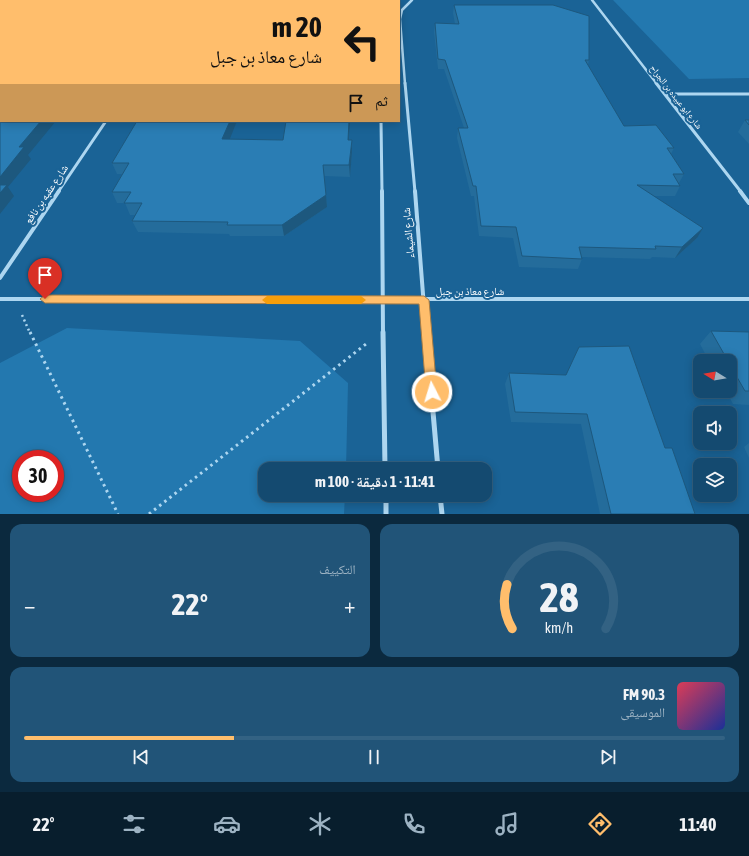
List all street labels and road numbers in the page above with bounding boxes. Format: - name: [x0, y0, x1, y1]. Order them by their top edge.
- street label: شارع ابو عبيده بن الجراح: [647, 63, 704, 132]
- street label: شارع عقبه بن نافع: [22, 162, 71, 226]
- street label: شارع الشيماء: [400, 207, 417, 259]
- street label: شارع معاذ بن جبل: [436, 285, 504, 298]

